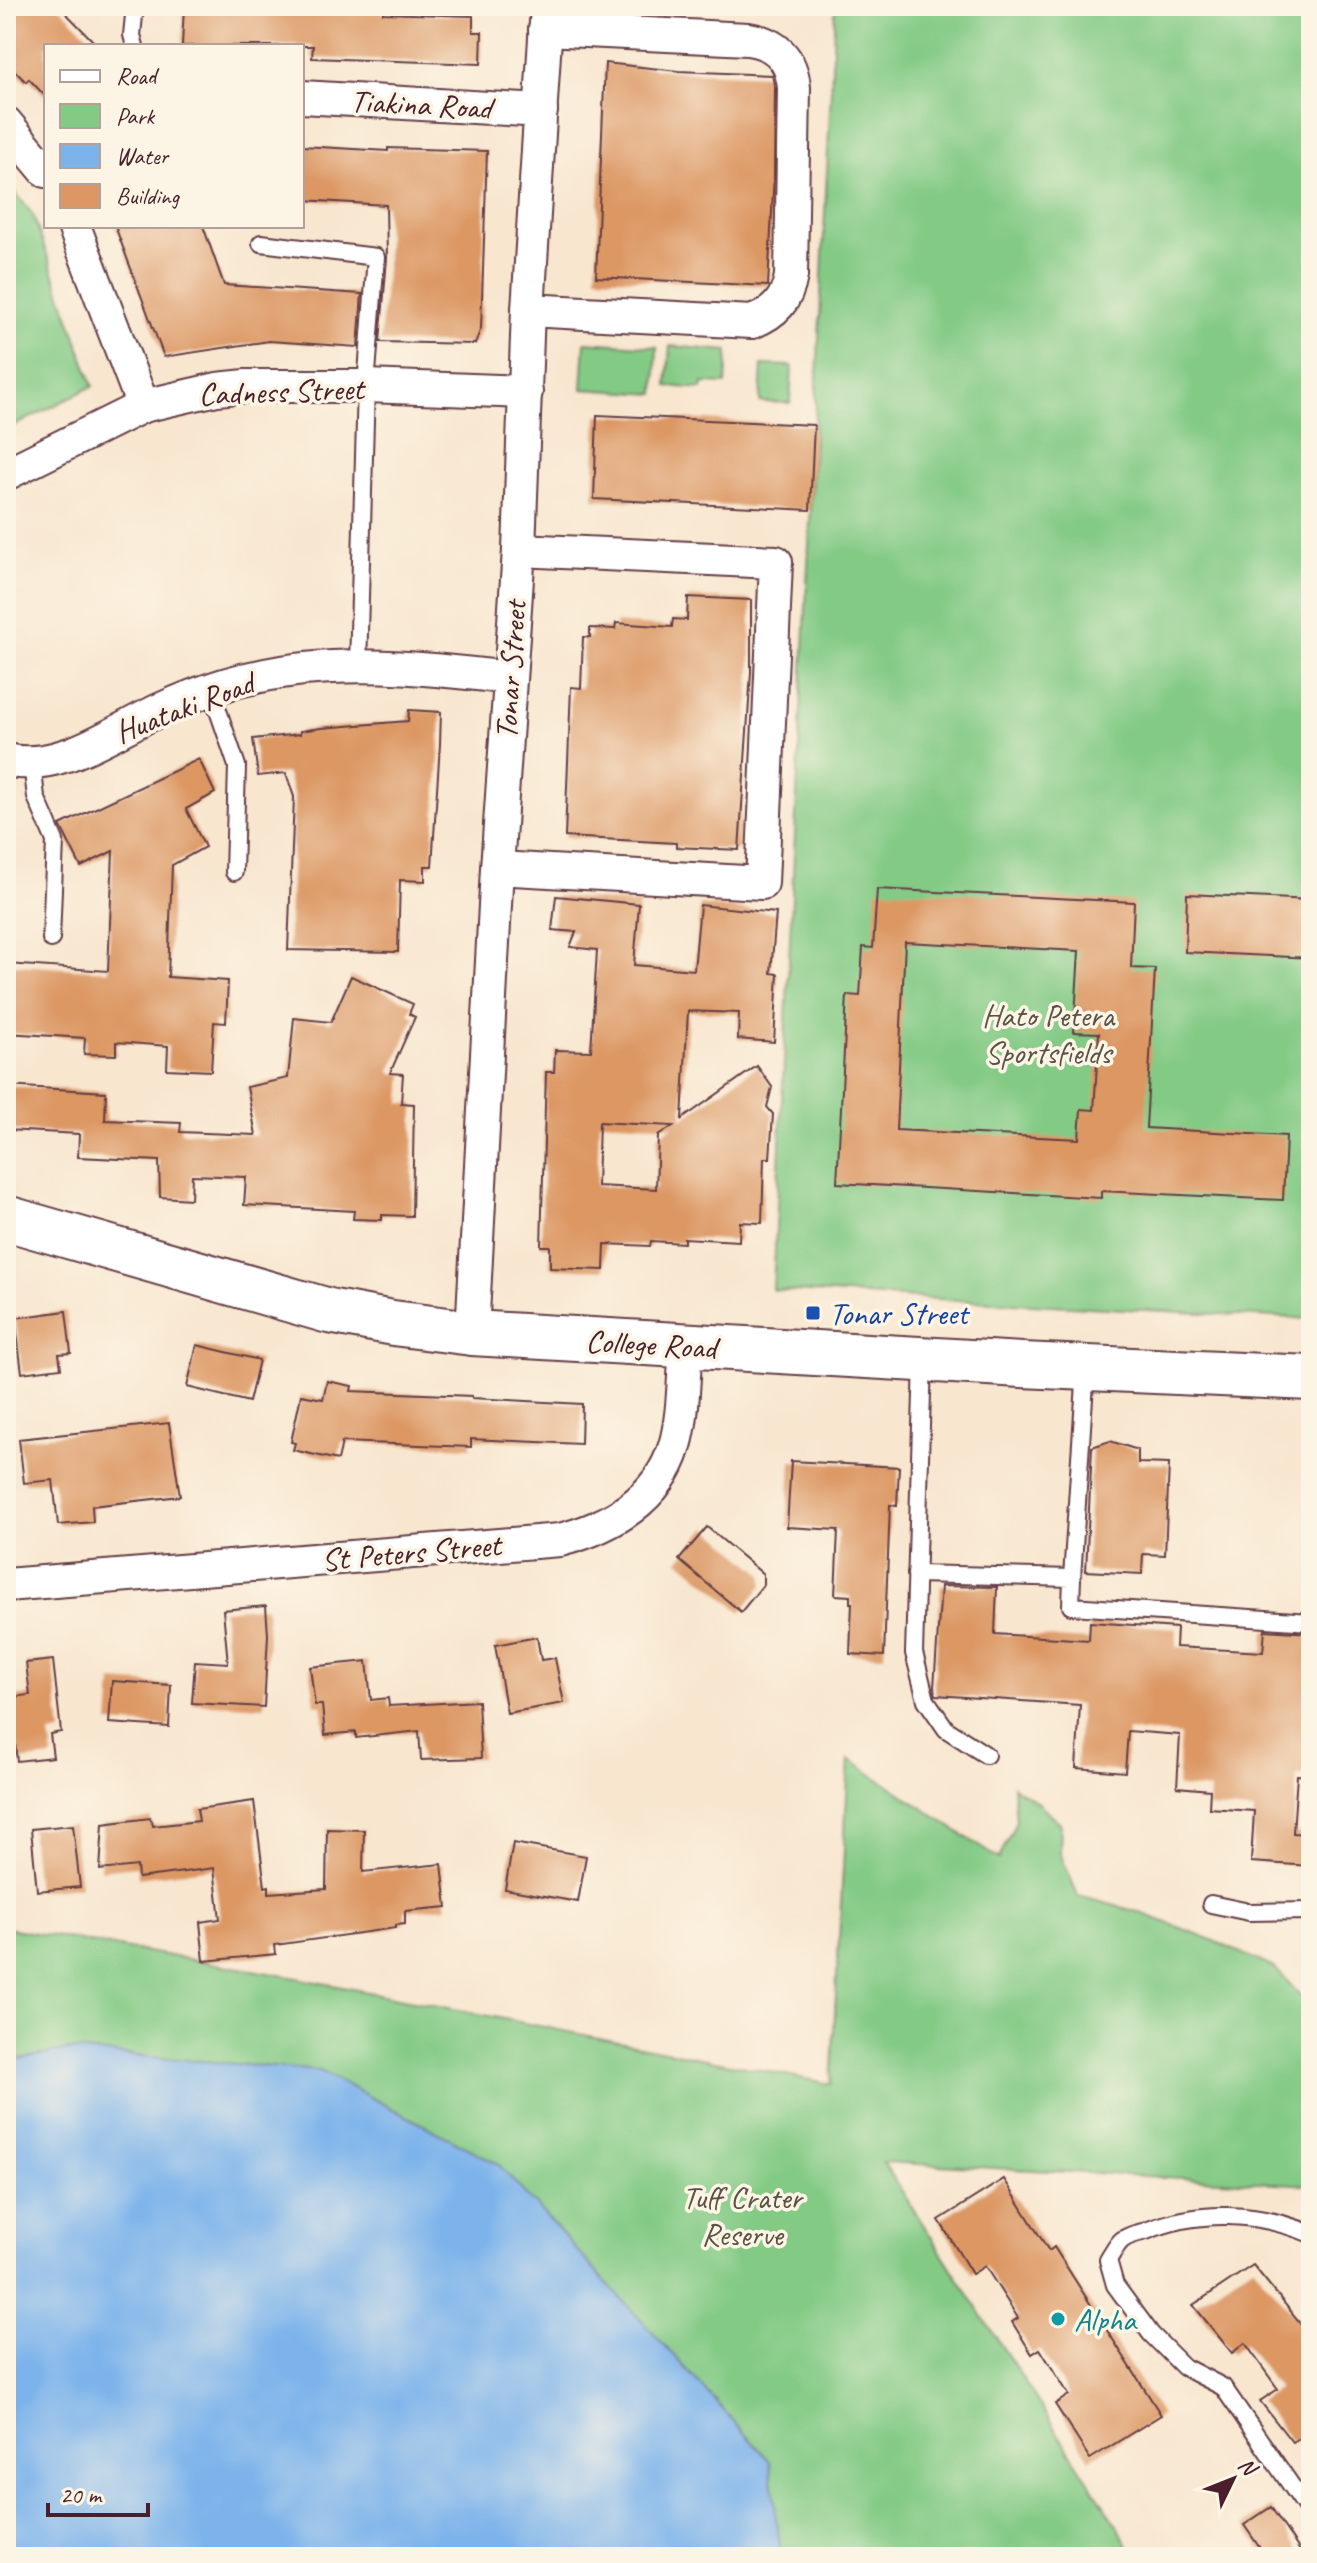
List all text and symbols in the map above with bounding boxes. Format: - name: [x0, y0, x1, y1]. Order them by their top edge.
- legend: [44, 44, 304, 228]
- text: Road: [116, 61, 160, 91]
- street label: Tiakina Road: [349, 80, 497, 129]
- text: Park: [116, 101, 156, 131]
- text: Water: [116, 141, 171, 171]
- text: Building: [116, 181, 181, 211]
- street label: Cadness Street: [198, 368, 368, 415]
- street label: Tonar Street: [485, 596, 536, 741]
- street label: Huataki Road: [109, 661, 264, 753]
- park label: Hato Petera Sportsfields: [982, 995, 1116, 1073]
- place label: Tonar Street: [829, 1293, 971, 1334]
- marker: Tonar Street: [804, 1304, 822, 1322]
- street label: College Road: [585, 1321, 722, 1369]
- street label: St Peters Street: [320, 1524, 506, 1581]
- park label: Tuff Crater Reserve: [682, 2177, 804, 2255]
- place label: Alpha: [1074, 2299, 1138, 2340]
- marker: Alpha: [1049, 2310, 1067, 2328]
- north arrow: [1193, 2439, 1273, 2519]
- text: N: [1232, 2452, 1264, 2483]
- scale bar: [48, 2467, 148, 2517]
- text: 20 m: [60, 2480, 103, 2510]

